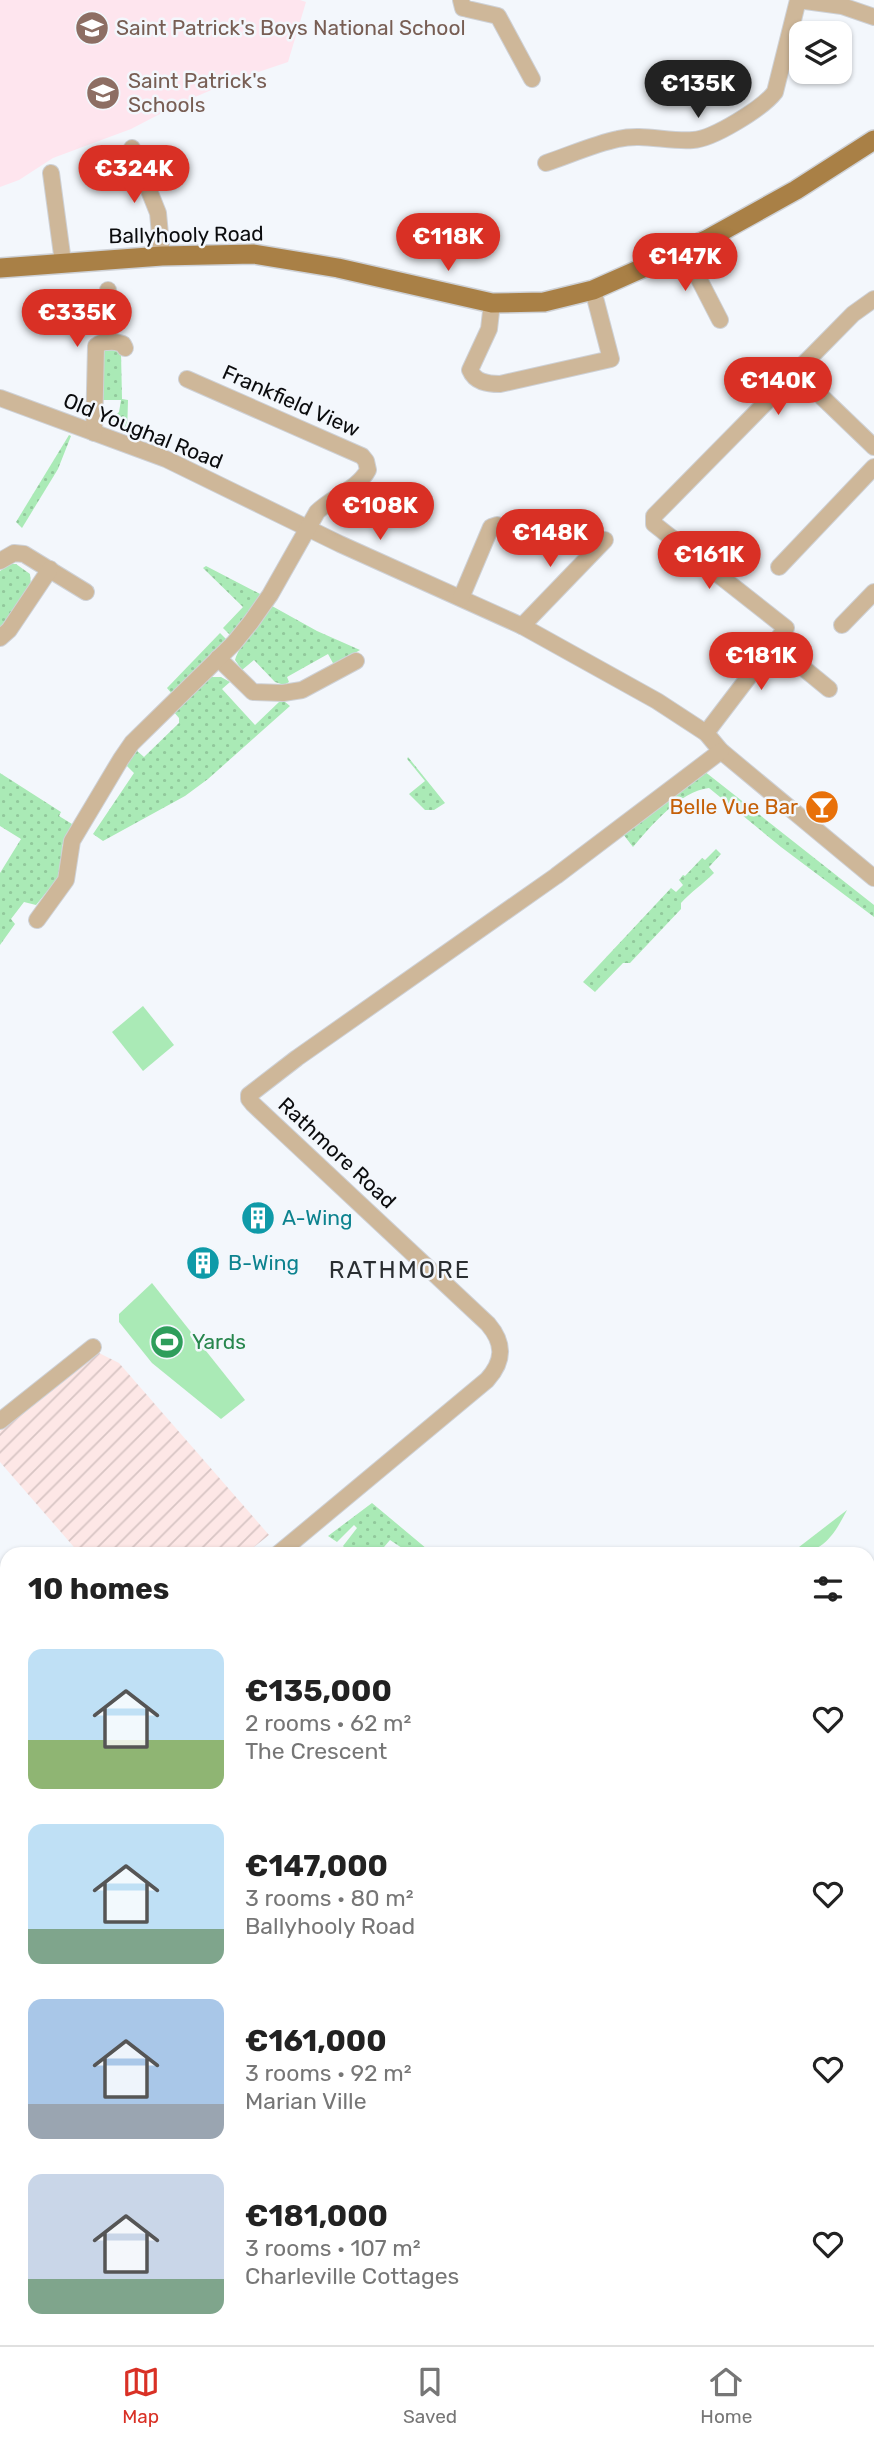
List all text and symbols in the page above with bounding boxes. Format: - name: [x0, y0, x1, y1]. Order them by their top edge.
- school or university icon: Saint Patrick's Boys National School: [73, 9, 111, 47]
- place label: Saint Patrick's Boys National School: [116, 15, 466, 40]
- map controls: [789, 21, 852, 84]
- button: layers: [789, 21, 852, 84]
- pin: €135K: [649, 60, 747, 120]
- place label: Saint Patrick's Schools: [128, 68, 267, 117]
- text: €135K: [661, 69, 735, 97]
- school or university icon: Saint Patrick's Schools: [84, 74, 122, 112]
- pin: €324K: [85, 146, 183, 205]
- text: €324K: [94, 154, 174, 182]
- pin: €118K: [399, 214, 497, 273]
- street label: Ballyhooly Road: [108, 221, 264, 248]
- text: €118K: [412, 222, 484, 250]
- pin: €147K: [636, 233, 734, 293]
- text: €147K: [648, 242, 722, 270]
- pin: €335K: [28, 290, 126, 349]
- text: €335K: [38, 298, 116, 326]
- pin: €140K: [729, 358, 827, 417]
- street label: Frankfield View: [219, 359, 364, 442]
- text: €140K: [740, 366, 816, 394]
- street label: Old Youghal Road: [60, 387, 227, 474]
- pin: €108K: [331, 482, 429, 542]
- text: €108K: [342, 491, 418, 519]
- pin: €148K: [501, 510, 599, 569]
- text: €148K: [512, 518, 588, 546]
- pin: €161K: [660, 532, 758, 591]
- text: €161K: [674, 540, 744, 568]
- pin: €181K: [712, 632, 810, 692]
- text: €181K: [725, 641, 797, 669]
- bar icon: Belle Vue Bar: [803, 788, 841, 826]
- place label: Belle Vue Bar: [670, 794, 798, 819]
- street label: Rathmore Road: [273, 1092, 401, 1213]
- building icon: A-Wing: [239, 1199, 277, 1237]
- place label: A-Wing: [282, 1205, 353, 1230]
- building icon: B-Wing: [184, 1244, 222, 1282]
- place label: B-Wing: [228, 1250, 299, 1275]
- district label: RATHMORE: [329, 1256, 471, 1284]
- sports icon: Yards: [148, 1323, 186, 1361]
- place label: Yards: [192, 1329, 246, 1354]
- icon: filters: [809, 1570, 847, 1608]
- text: 10 homes: [28, 1571, 169, 1607]
- text: €135,000: [245, 1673, 392, 1709]
- icon: home: [84, 1677, 168, 1761]
- icon: heart: [809, 1700, 847, 1738]
- text: 2 rooms · 62 m²: [245, 1709, 411, 1737]
- text: The Crescent: [245, 1737, 387, 1765]
- text: €147,000: [245, 1848, 388, 1884]
- icon: home: [84, 1852, 168, 1936]
- icon: heart: [809, 1875, 847, 1913]
- text: 3 rooms · 80 m²: [245, 1884, 414, 1912]
- text: Ballyhooly Road: [245, 1912, 415, 1940]
- text: €161,000: [245, 2023, 387, 2059]
- icon: home: [84, 2027, 168, 2111]
- icon: heart: [809, 2050, 847, 2088]
- text: 3 rooms · 92 m²: [245, 2059, 411, 2087]
- text: Marian Ville: [245, 2087, 367, 2115]
- text: €181,000: [245, 2198, 388, 2234]
- icon: home: [84, 2202, 168, 2286]
- icon: heart: [809, 2225, 847, 2263]
- text: 3 rooms · 107 m²: [245, 2234, 421, 2262]
- text: Charleville Cottages: [245, 2262, 459, 2290]
- tab: Map: [122, 2363, 160, 2428]
- tab: Saved: [403, 2363, 457, 2428]
- tab: Home: [700, 2363, 752, 2428]

